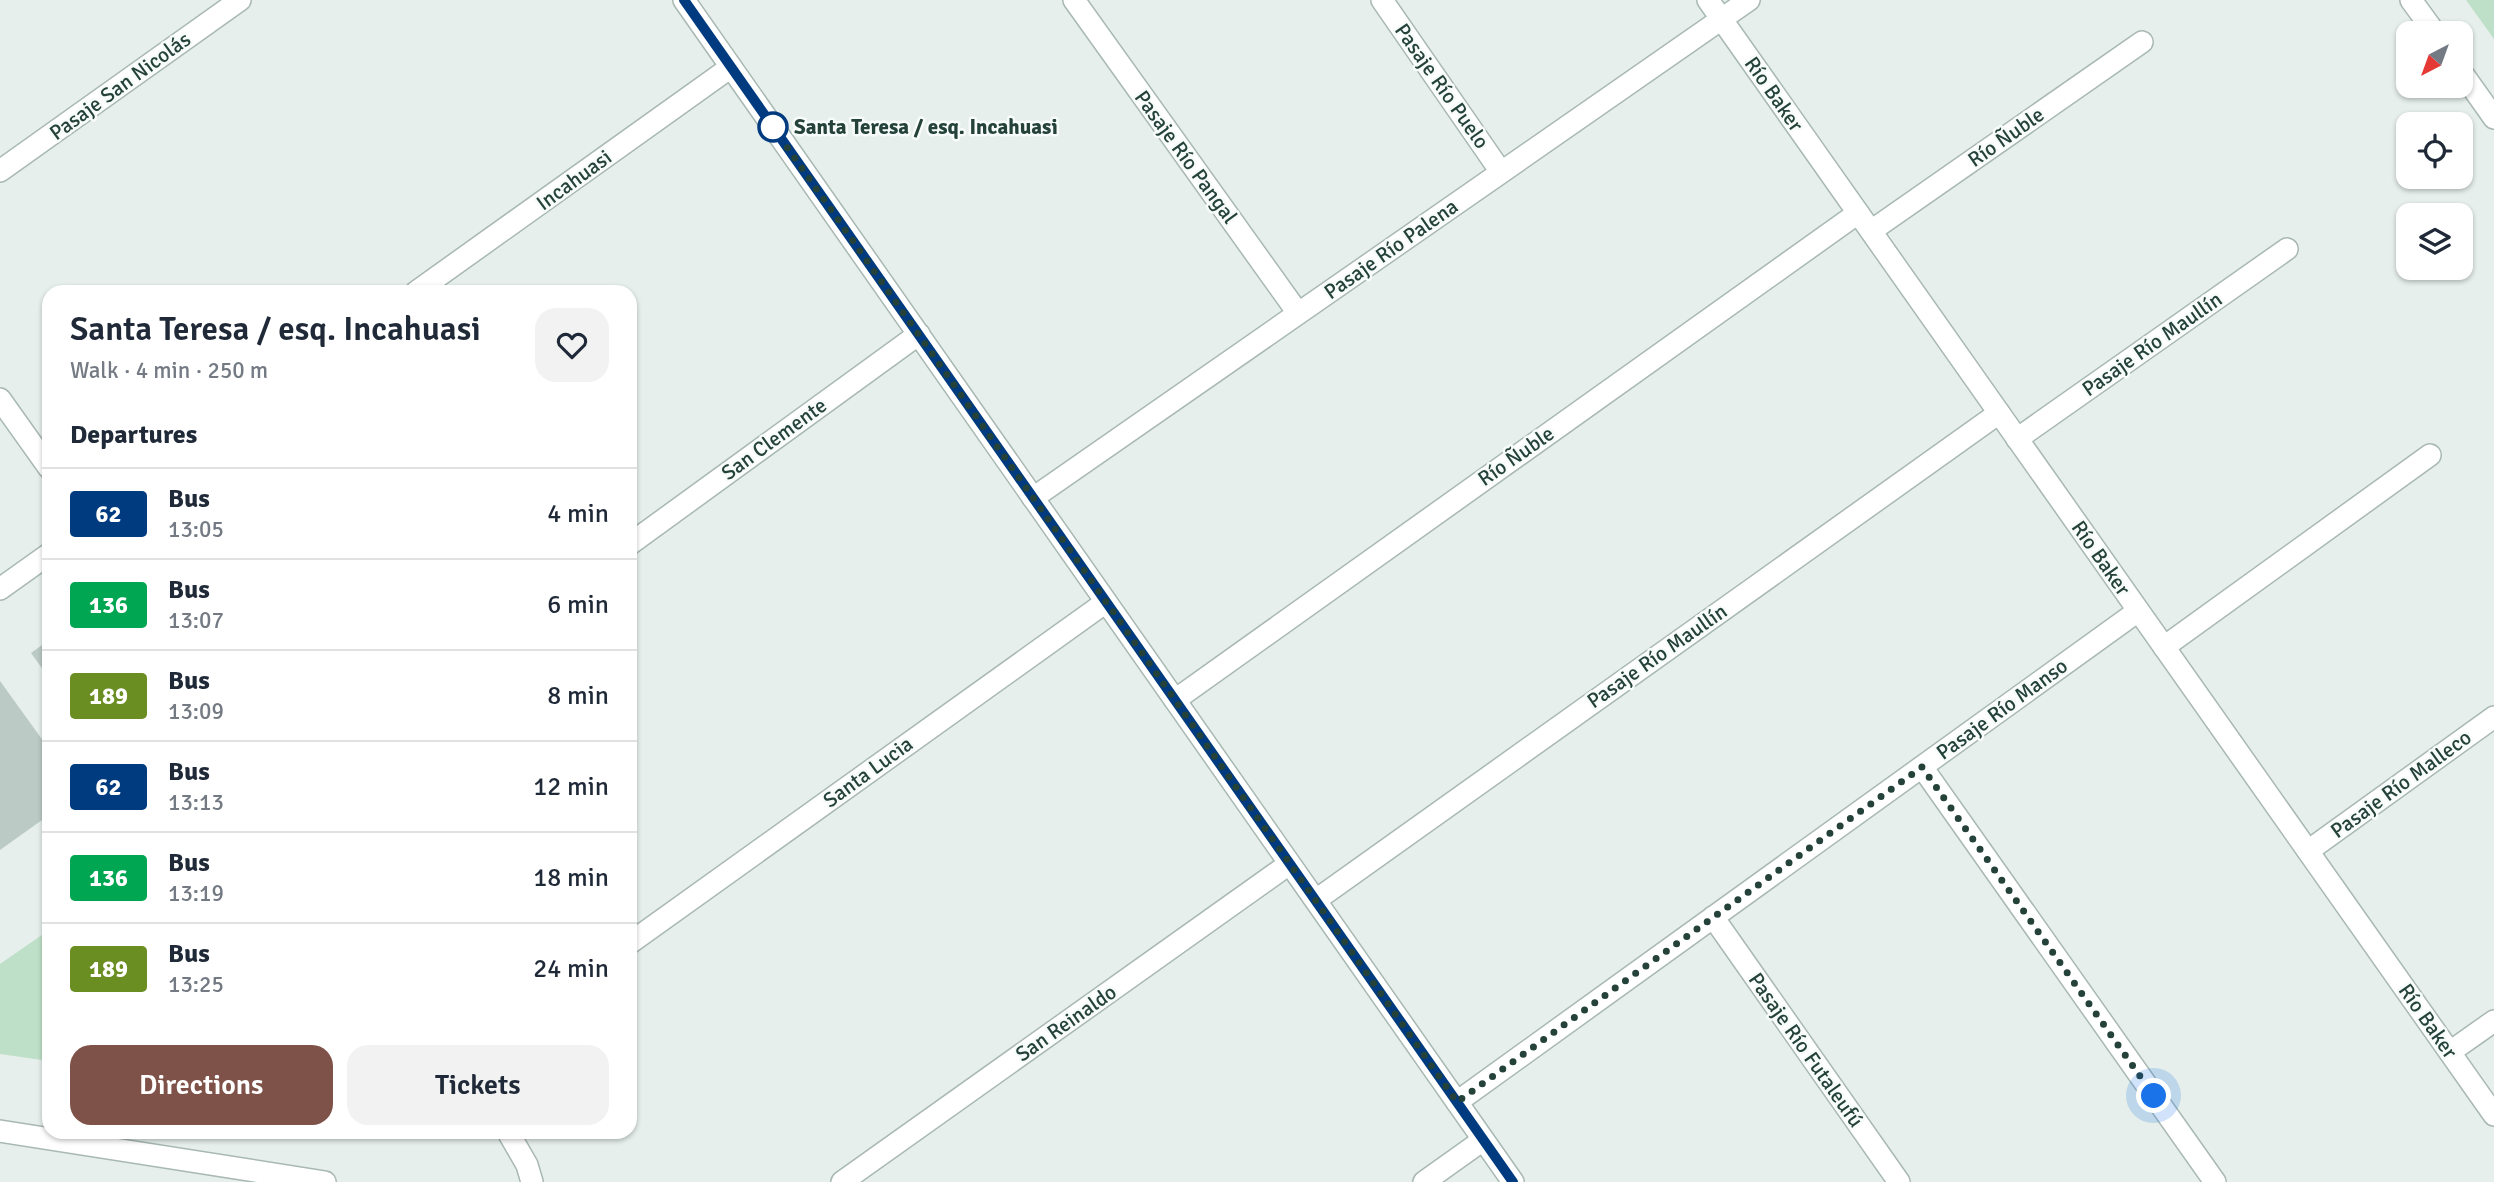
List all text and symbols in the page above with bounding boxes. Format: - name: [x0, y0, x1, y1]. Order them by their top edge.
- street label: Pasaje Río Puelo: [1389, 18, 1495, 154]
- north arrow: [2396, 21, 2473, 98]
- map controls: [2396, 21, 2473, 280]
- street label: Pasaje San Nicolás: [44, 26, 196, 146]
- street label: Río Baker: [1739, 51, 1809, 137]
- street label: Pasaje Río Pangal: [1129, 85, 1243, 229]
- street label: Río Ñuble: [1963, 101, 2049, 173]
- marker: Santa Teresa / esq. Incahuasi: [758, 112, 788, 142]
- button: locate: [2396, 112, 2473, 189]
- place label: Santa Teresa / esq. Incahuasi: [794, 114, 1058, 140]
- street label: Incahuasi: [531, 144, 617, 216]
- street label: Pasaje Río Palena: [1319, 193, 1463, 305]
- button: layers: [2396, 203, 2473, 280]
- street label: Pasaje Río Maullín: [2077, 286, 2227, 402]
- button: heart: [535, 308, 609, 382]
- text: Santa Teresa / esq. Incahuasi: [70, 309, 481, 350]
- text: Walk · 4 min · 250 m: [70, 356, 268, 385]
- street label: San Clemente: [716, 392, 832, 486]
- text: Departures: [70, 419, 197, 451]
- street label: Río Ñuble: [1473, 420, 1559, 492]
- text: Bus: [168, 483, 210, 515]
- text: 4 min: [547, 498, 609, 530]
- text: 62: [96, 499, 121, 529]
- text: 13:05: [168, 515, 224, 544]
- street label: Río Baker: [2066, 515, 2136, 601]
- text: Bus: [168, 574, 210, 606]
- text: 6 min: [547, 589, 609, 621]
- text: 136: [89, 590, 128, 620]
- street label: Pasaje Río Maullín: [1582, 598, 1732, 714]
- text: 13:07: [168, 606, 224, 635]
- street label: Pasaje Río Manso: [1931, 653, 2073, 765]
- text: Bus: [168, 665, 210, 697]
- text: 8 min: [547, 680, 609, 712]
- text: 189: [89, 681, 128, 711]
- text: 13:09: [168, 697, 224, 726]
- street label: Pasaje Río Malleco: [2326, 724, 2476, 844]
- street label: Santa Lucia: [818, 731, 918, 813]
- text: Bus: [168, 756, 210, 788]
- text: 12 min: [533, 771, 609, 803]
- text: 62: [96, 772, 121, 802]
- text: 13:13: [168, 788, 224, 817]
- text: Bus: [168, 847, 210, 879]
- text: 18 min: [533, 862, 609, 894]
- text: 136: [89, 863, 128, 893]
- text: 13:19: [168, 879, 224, 908]
- text: Bus: [168, 938, 210, 970]
- text: 24 min: [533, 953, 609, 985]
- text: 189: [89, 954, 128, 984]
- street label: Pasaje Río Futaleufú: [1743, 968, 1869, 1132]
- text: 13:25: [168, 970, 224, 999]
- street label: Río Baker: [2393, 978, 2463, 1064]
- street label: San Reinaldo: [1011, 979, 1121, 1067]
- button: Directions: [70, 1045, 333, 1125]
- button: Tickets: [347, 1045, 609, 1125]
- your location: [2136, 1078, 2171, 1113]

